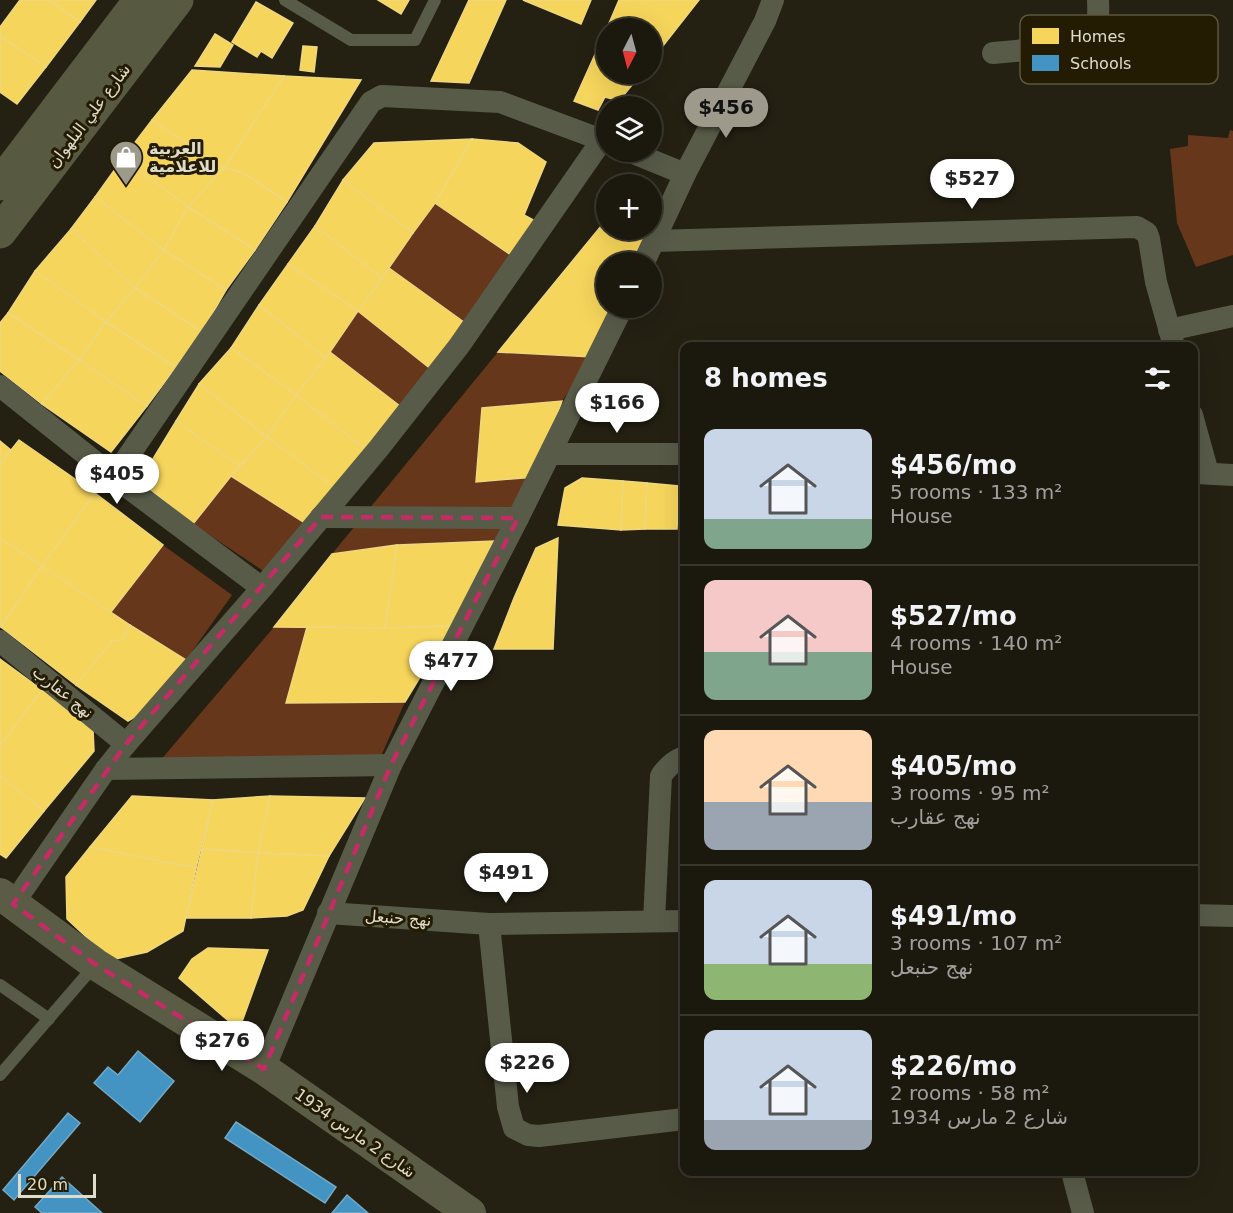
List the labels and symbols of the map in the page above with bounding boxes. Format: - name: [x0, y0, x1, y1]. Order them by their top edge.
- legend: [1020, 15, 1218, 84]
- north arrow: [596, 18, 662, 84]
- text: Homes: [1070, 27, 1126, 46]
- text: Schools: [1070, 54, 1131, 73]
- street label: شارع علي البلهوان: [44, 60, 135, 172]
- pin: $456: [690, 88, 762, 139]
- shop icon: العربية للاعلامية: [108, 139, 144, 186]
- place label: العربية للاعلامية: [149, 139, 216, 176]
- pin: $527: [936, 159, 1008, 210]
- pin: $166: [581, 383, 653, 434]
- pin: $405: [81, 454, 153, 505]
- pin: $477: [415, 641, 487, 692]
- street label: نهج عقارب: [28, 662, 97, 723]
- pin: $491: [470, 853, 542, 904]
- street label: نهج حنبعل: [364, 906, 432, 931]
- pin: $276: [186, 1021, 258, 1072]
- pin: $226: [491, 1043, 563, 1094]
- street label: شارع 2 مارس 1934: [291, 1084, 419, 1182]
- scale bar: [18, 1171, 96, 1198]

